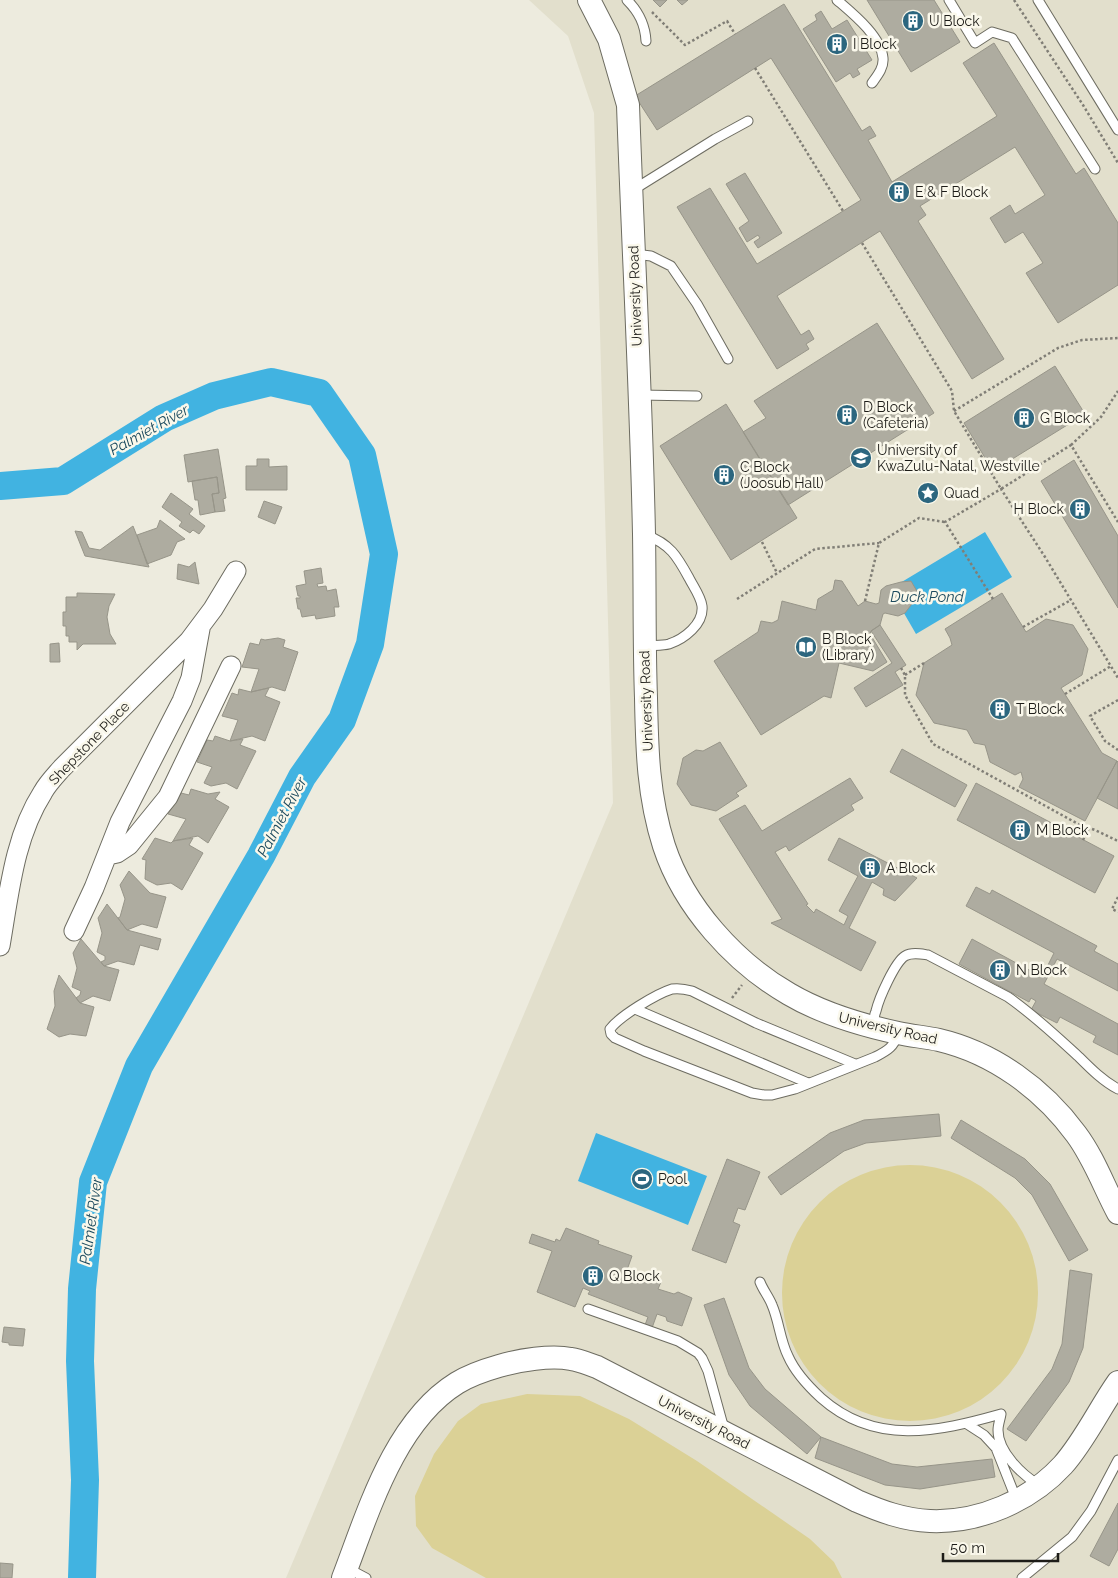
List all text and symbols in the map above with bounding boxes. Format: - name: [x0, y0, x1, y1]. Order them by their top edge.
- building icon: U Block: [901, 9, 925, 33]
- place label: U Block: [929, 13, 980, 29]
- building icon: I Block: [825, 32, 849, 56]
- place label: I Block: [853, 36, 897, 52]
- building icon: E & F Block: [887, 180, 911, 204]
- place label: E & F Block: [915, 184, 989, 200]
- street label: University Road: [625, 245, 645, 347]
- place label: D Block (Cafeteria): [863, 399, 929, 431]
- water label: Palmiet River: [106, 400, 192, 459]
- building icon: D Block (Cafeteria): [835, 403, 859, 427]
- building icon: G Block: [1012, 406, 1036, 430]
- place label: G Block: [1040, 410, 1091, 426]
- place label: University of KwaZulu-Natal, Westville: [877, 442, 1040, 474]
- school or university icon: University of KwaZulu-Natal, Westville: [849, 446, 873, 470]
- place label: C Block (Joosub Hall): [740, 459, 824, 491]
- building icon: C Block (Joosub Hall): [712, 463, 736, 487]
- place icon: Quad: [916, 481, 940, 505]
- place label: Quad: [944, 485, 979, 501]
- building icon: H Block: [1068, 497, 1092, 521]
- place label: H Block: [1014, 501, 1065, 517]
- water label: Duck Pond: [890, 588, 965, 606]
- place label: B Block (Library): [822, 631, 874, 663]
- library icon: B Block (Library): [794, 635, 818, 659]
- street label: University Road: [636, 650, 656, 752]
- building icon: T Block: [988, 697, 1012, 721]
- street label: Shepstone Place: [45, 698, 133, 788]
- place label: T Block: [1016, 701, 1065, 717]
- water label: Palmiet River: [253, 773, 311, 860]
- building icon: M Block: [1008, 818, 1032, 842]
- place label: M Block: [1036, 822, 1089, 838]
- building icon: A Block: [858, 856, 882, 880]
- place label: A Block: [886, 860, 936, 876]
- building icon: N Block: [988, 958, 1012, 982]
- place label: N Block: [1016, 962, 1068, 978]
- street label: University Road: [837, 1009, 939, 1047]
- sports icon: Pool: [630, 1167, 654, 1191]
- place label: Pool: [658, 1171, 687, 1187]
- water label: Palmiet River: [76, 1176, 106, 1266]
- building icon: Q Block: [581, 1264, 605, 1288]
- place label: Q Block: [609, 1268, 660, 1284]
- street label: University Road: [655, 1392, 753, 1452]
- scale bar: [943, 1530, 1058, 1562]
- text: 50 m: [950, 1539, 985, 1557]

